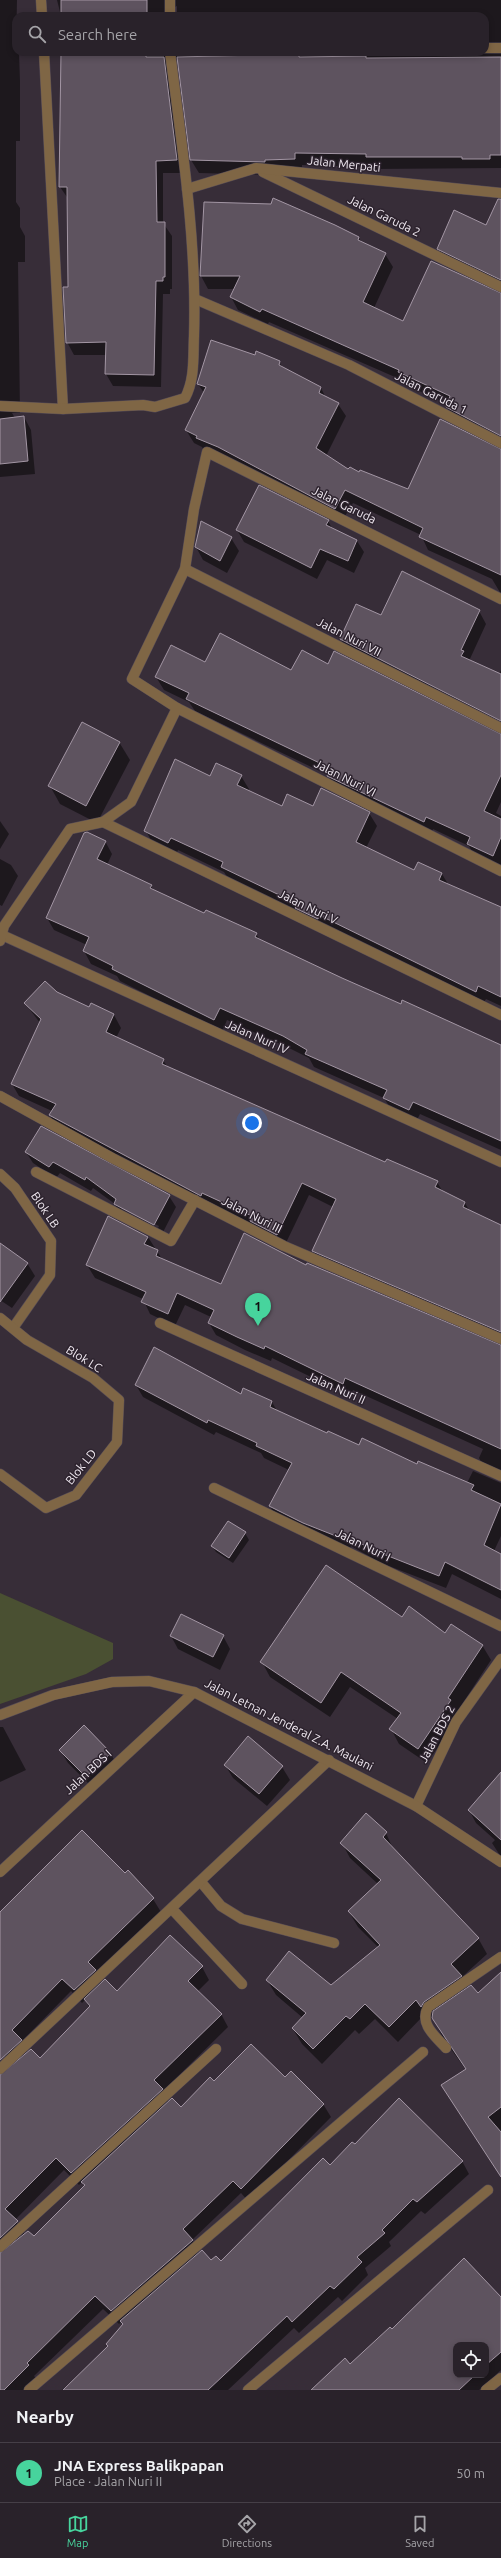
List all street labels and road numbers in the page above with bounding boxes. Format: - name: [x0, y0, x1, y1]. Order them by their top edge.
- street label: Jalan Merpati: [307, 153, 381, 174]
- street label: Jalan Garuda 2: [346, 192, 423, 239]
- street label: Jalan Garuda 1: [393, 369, 469, 416]
- street label: Jalan Garuda: [310, 483, 378, 526]
- street label: Jalan Nuri VII: [315, 615, 384, 658]
- street label: Jalan Nuri VI: [312, 756, 378, 799]
- street label: Jalan Nuri V: [276, 887, 340, 927]
- street label: Jalan Nuri IV: [224, 1017, 291, 1056]
- street label: Blok LB: [29, 1189, 62, 1230]
- street label: Jalan Nuri III: [220, 1194, 285, 1235]
- street label: Blok LC: [64, 1343, 105, 1375]
- street label: Jalan Nuri II: [305, 1369, 368, 1406]
- street label: Blok LD: [63, 1447, 99, 1487]
- street label: Jalan Nuri I: [334, 1526, 393, 1563]
- street label: Jalan Letnan Jenderal Z.A. Maulani: [203, 1676, 376, 1773]
- street label: Jalan BDS 2: [416, 1703, 457, 1765]
- street label: Jalan BDS I: [62, 1747, 114, 1797]

